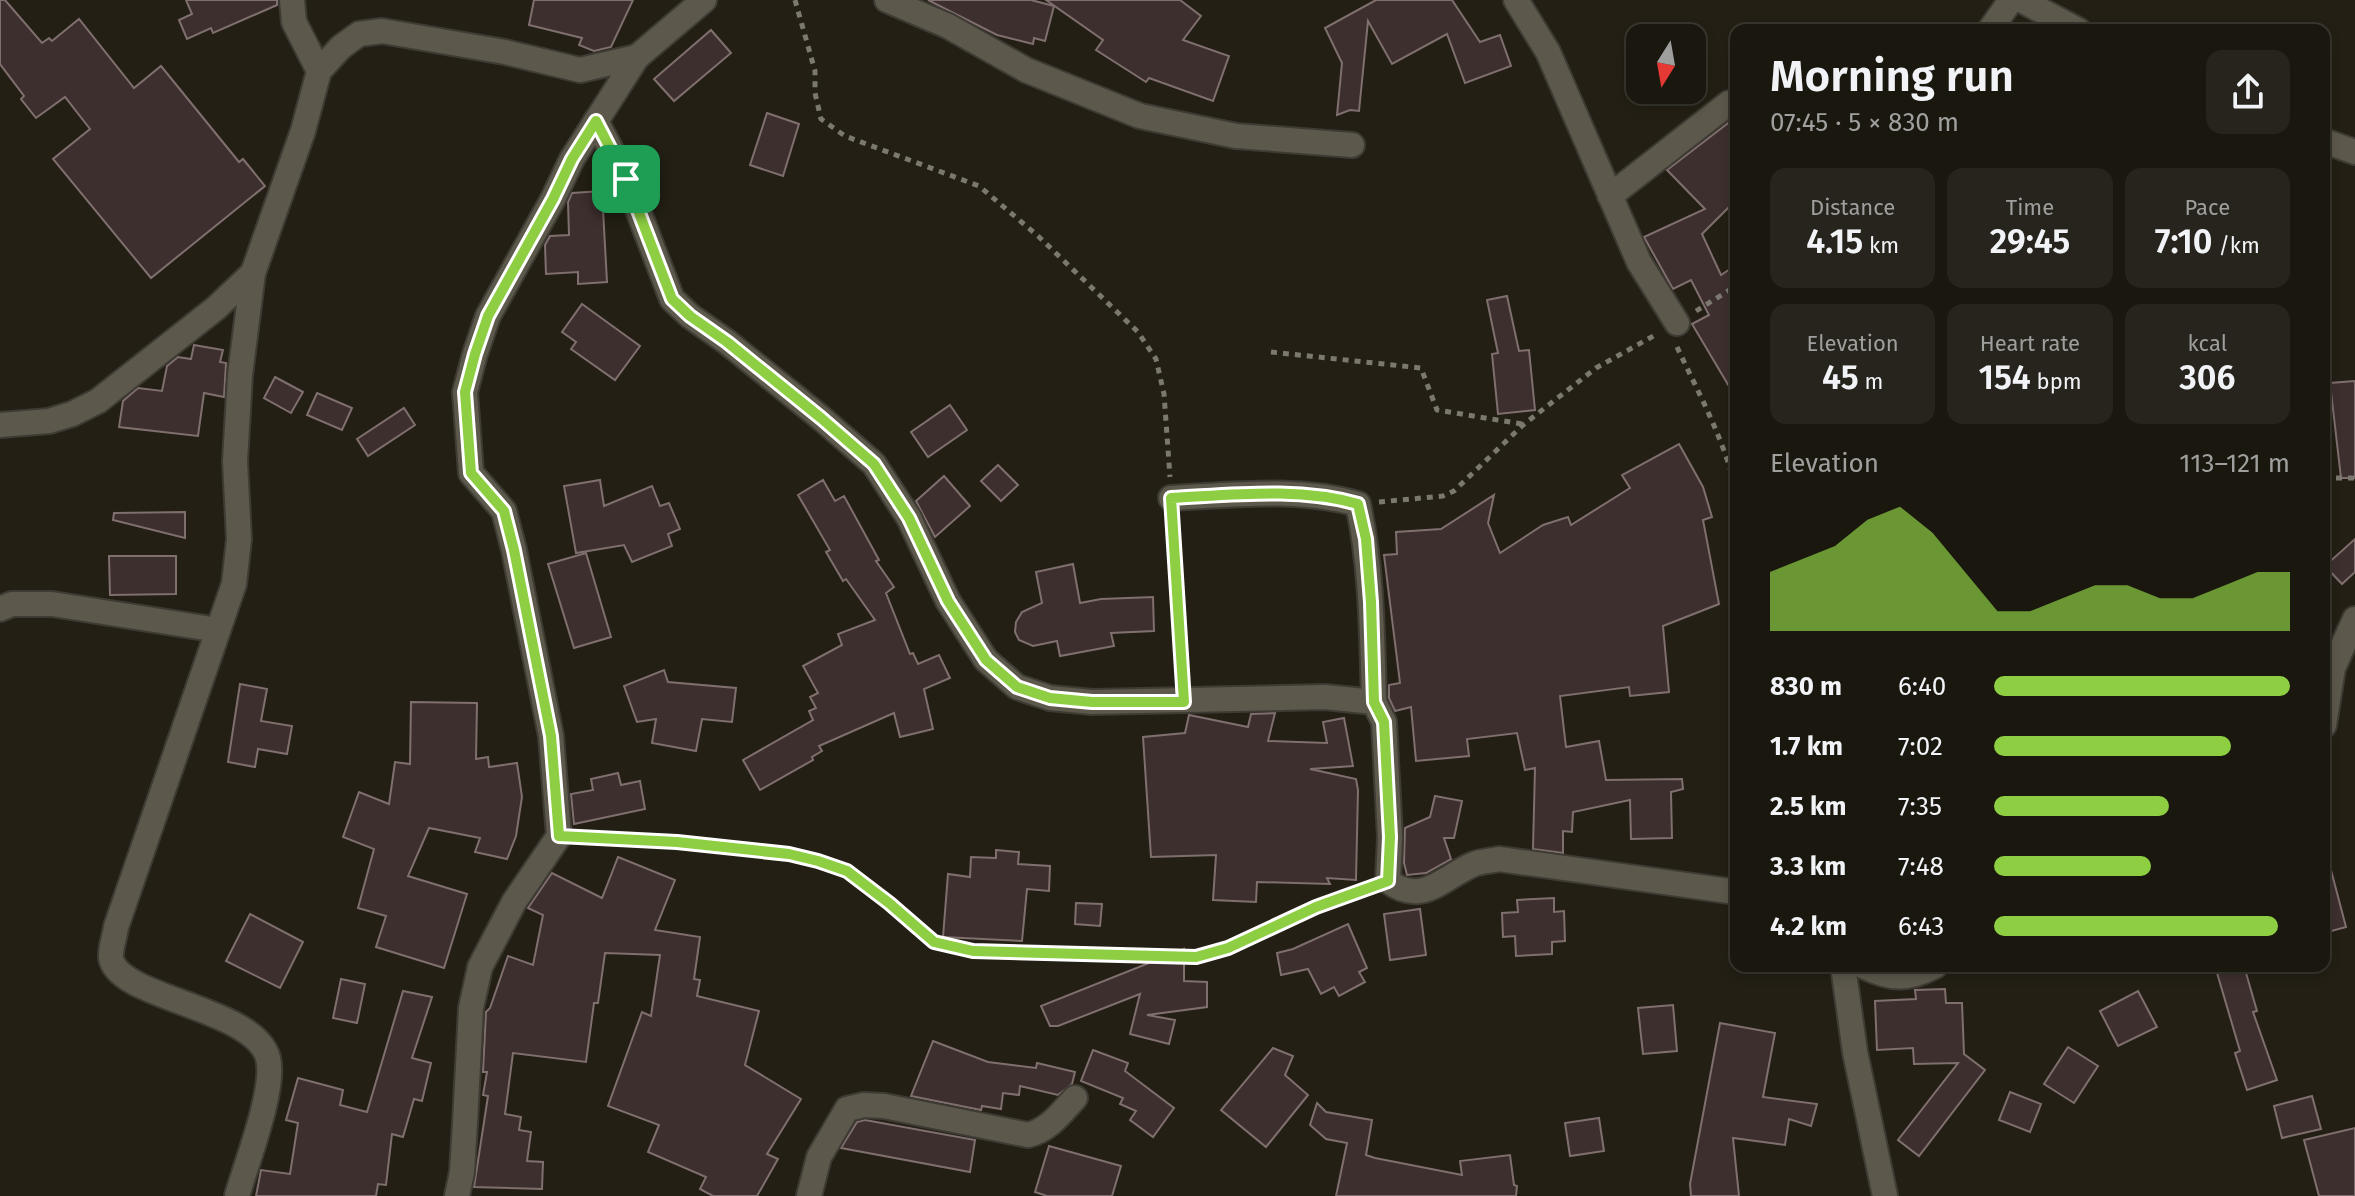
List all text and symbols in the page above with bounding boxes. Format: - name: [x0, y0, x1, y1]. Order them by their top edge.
- north arrow: [1626, 24, 1706, 104]
- map controls: [1626, 24, 1706, 104]
- text: Morning run: [1770, 50, 2014, 103]
- button: share: [2206, 50, 2290, 134]
- text: 07:45 · 5 × 830 m: [1770, 107, 1959, 138]
- pin: [592, 145, 660, 213]
- icon: arrive: [604, 157, 648, 201]
- text: Distance: [1810, 194, 1895, 221]
- text: Time: [2006, 194, 2054, 221]
- text: Pace: [2185, 194, 2230, 221]
- text: 4.15: [1806, 221, 1863, 262]
- text: 29:45: [1990, 221, 2070, 262]
- text: 7:10: [2155, 221, 2213, 262]
- text: km: [1863, 232, 1899, 259]
- text: /km: [2213, 232, 2260, 259]
- text: Elevation: [1807, 330, 1899, 357]
- text: Heart rate: [1980, 330, 2080, 357]
- text: kcal: [2188, 330, 2227, 357]
- text: 45: [1822, 357, 1859, 398]
- text: 154: [1978, 357, 2031, 398]
- text: 306: [2179, 357, 2235, 398]
- text: m: [1859, 368, 1883, 395]
- text: bpm: [2031, 368, 2082, 395]
- text: Elevation: [1770, 448, 1879, 479]
- text: 113–121 m: [2179, 448, 2290, 479]
- text: 830 m: [1770, 671, 1842, 702]
- text: 6:40: [1898, 671, 1946, 702]
- text: 1.7 km: [1770, 731, 1843, 762]
- text: 7:02: [1898, 731, 1943, 762]
- text: 2.5 km: [1770, 791, 1846, 822]
- text: 7:35: [1898, 791, 1942, 822]
- text: 3.3 km: [1770, 851, 1846, 882]
- text: 7:48: [1898, 851, 1944, 882]
- text: 4.2 km: [1770, 911, 1847, 942]
- text: 6:43: [1898, 911, 1944, 942]

